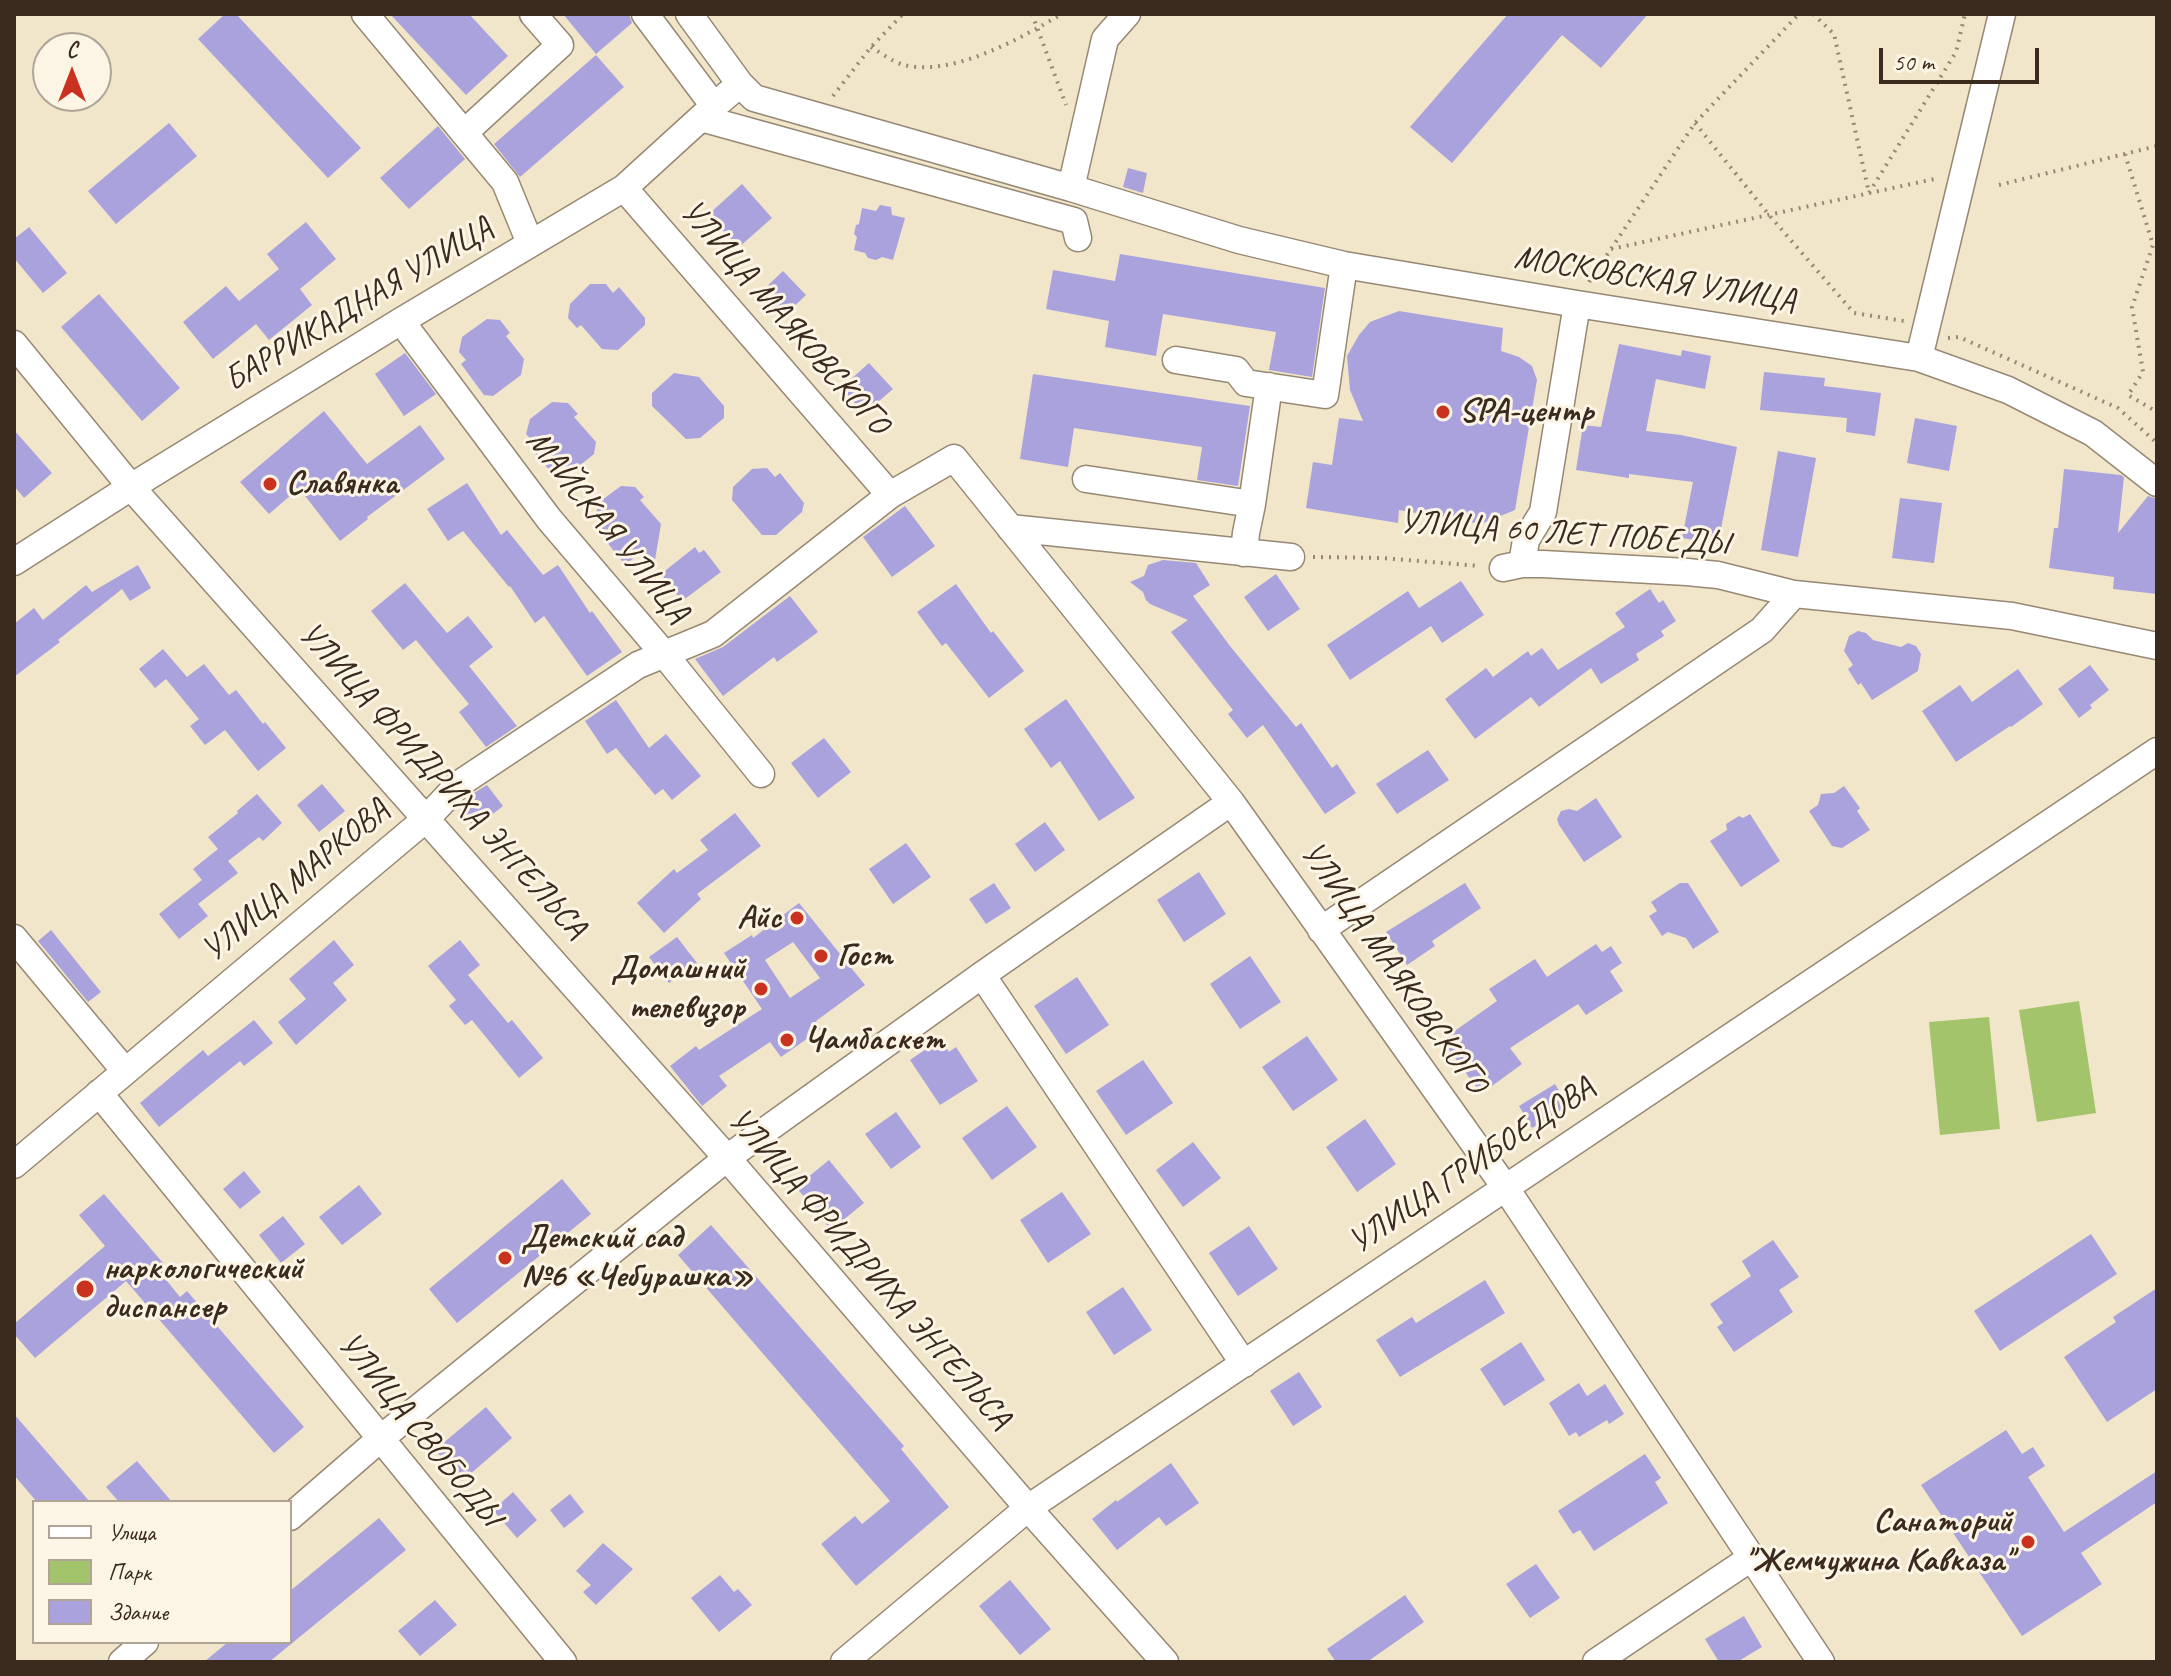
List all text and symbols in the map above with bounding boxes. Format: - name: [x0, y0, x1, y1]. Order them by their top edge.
- north arrow: [32, 32, 112, 112]
- scale bar: [1883, 32, 2043, 82]
- text: С: [67, 36, 77, 64]
- text: 50 m: [1893, 47, 1934, 77]
- street label: УЛИЦА МАЯКОВСКОГО: [671, 192, 897, 444]
- street label: БАРРИКАДНАЯ УЛИЦА: [217, 209, 501, 401]
- street label: МОСКОВСКАЯ УЛИЦА: [1512, 238, 1798, 322]
- place label: SPA-центр: [1459, 392, 1593, 432]
- marker: SPA-центр: [1434, 403, 1452, 421]
- street label: МАЙСКАЯ УЛИЦА: [517, 422, 697, 632]
- place label: Славянка: [286, 464, 398, 504]
- marker: Славянка: [261, 475, 279, 493]
- street label: УЛИЦА 60 ЛЕТ ПОБЕДЫ: [1398, 502, 1730, 566]
- street label: УЛИЦА ФРИДРИХА ЭНГЕЛЬСА: [289, 614, 595, 948]
- street label: УЛИЦА МАРКОВА: [194, 791, 398, 971]
- street label: УЛИЦА МАЯКОВСКОГО: [1291, 834, 1495, 1102]
- place label: Айс: [737, 898, 781, 938]
- marker: Айс: [788, 909, 806, 927]
- place label: Гост: [837, 936, 892, 976]
- marker: Гост: [812, 947, 830, 965]
- place label: Домашний телевизор: [611, 949, 745, 1028]
- marker: Домашний телевизор: [752, 980, 770, 998]
- place label: Чамбаскет: [803, 1020, 944, 1060]
- marker: Чамбаскет: [778, 1031, 796, 1049]
- street label: УЛИЦА ГРИБОЕДОВА: [1341, 1069, 1603, 1263]
- street label: УЛИЦА ФРИДРИХА ЭНГЕЛЬСА: [718, 1100, 1020, 1438]
- place label: Детский сад №6 «Чебурашка»: [521, 1218, 753, 1298]
- place label: наркологический диспансер: [103, 1249, 303, 1328]
- marker: Детский сад №6 «Чебурашка»: [496, 1249, 514, 1267]
- marker: наркологический диспансер: [74, 1278, 96, 1300]
- street label: УЛИЦА СВОБОДЫ: [328, 1325, 510, 1535]
- legend: [32, 1500, 292, 1644]
- place label: Санаторий "Жемчужина Кавказа": [1745, 1502, 2012, 1582]
- text: Улица: [108, 1517, 156, 1547]
- marker: Санаторий "Жемчужина Кавказа": [2019, 1533, 2037, 1551]
- text: Парк: [108, 1557, 151, 1587]
- text: Здание: [108, 1597, 168, 1627]

